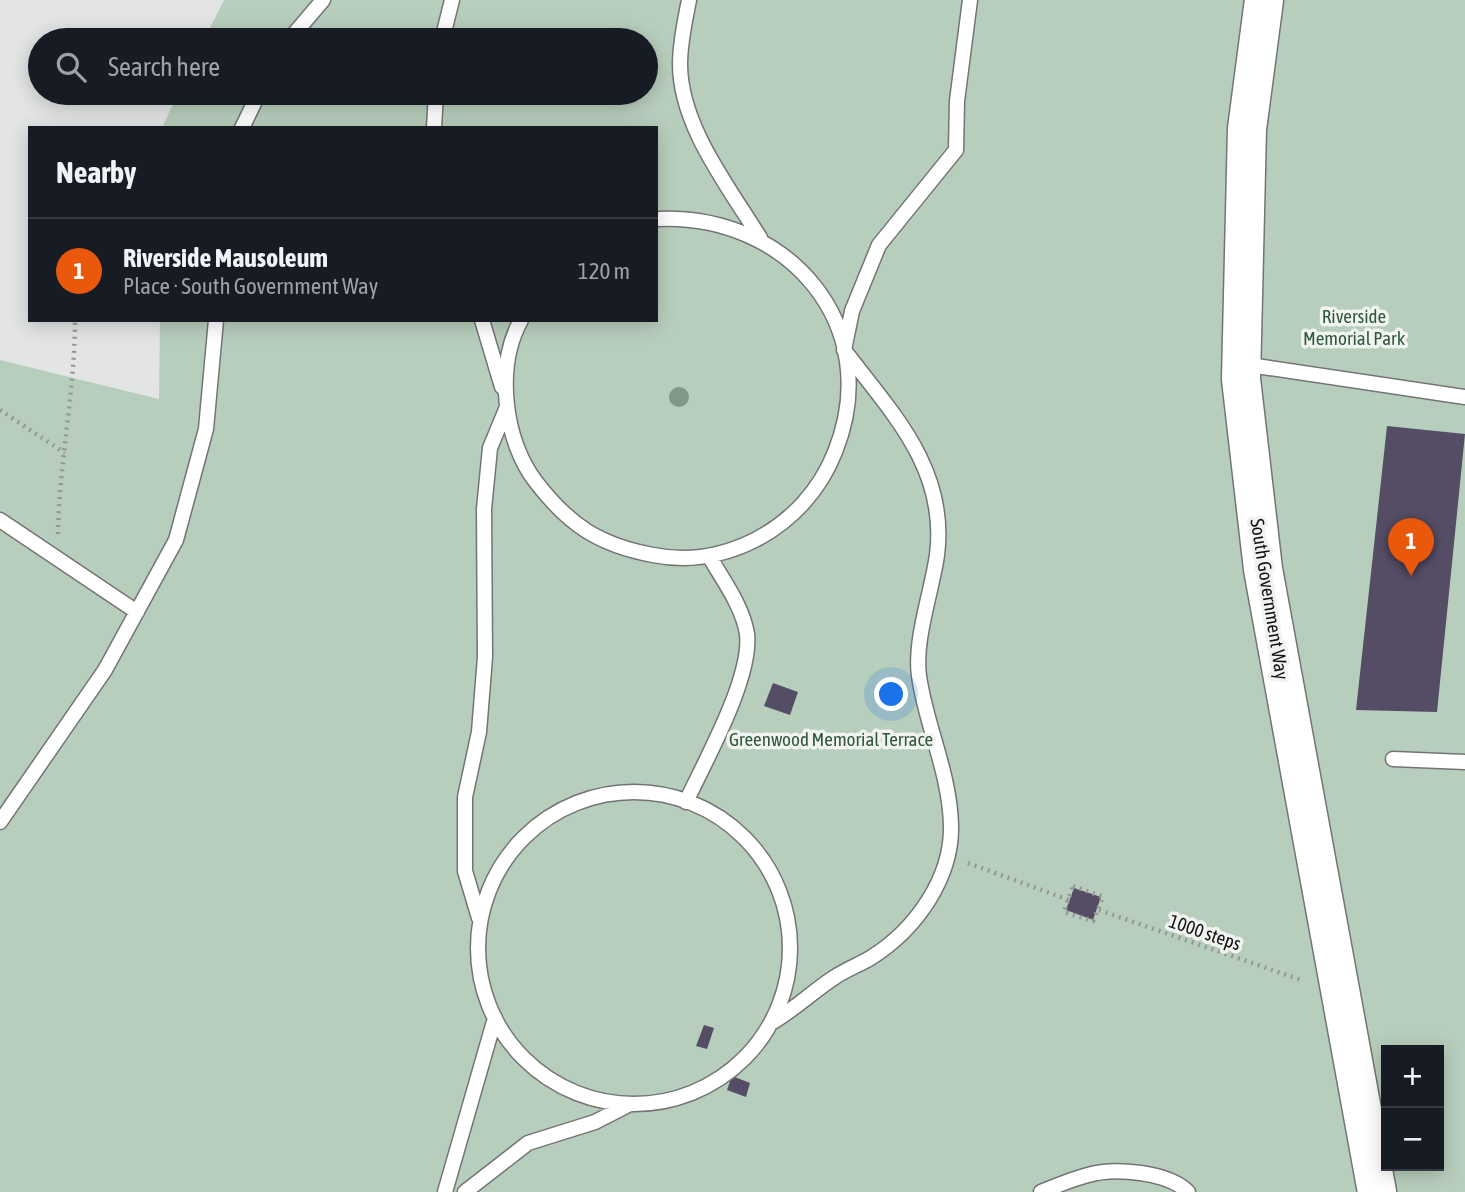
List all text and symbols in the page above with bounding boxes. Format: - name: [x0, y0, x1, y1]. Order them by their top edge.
- search box: [28, 28, 658, 105]
- icon: search: [52, 48, 90, 86]
- text: Search here: [108, 52, 220, 82]
- text: Nearby: [56, 155, 136, 189]
- text: Riverside Mausoleum: [123, 243, 328, 273]
- text: 1: [74, 258, 84, 284]
- text: 120 m: [578, 258, 630, 284]
- text: Place · South Government Way: [123, 273, 378, 299]
- park label: Riverside Memorial Park: [1303, 305, 1406, 349]
- street label: South Government Way: [1246, 517, 1294, 681]
- pin: 1: [1388, 518, 1434, 576]
- your location: [874, 677, 908, 711]
- park label: Greenwood Memorial Terrace: [729, 728, 933, 750]
- street label: 1000 steps: [1166, 909, 1244, 955]
- map controls: [1381, 1045, 1444, 1171]
- button: +: [1381, 1045, 1444, 1108]
- button: −: [1381, 1108, 1444, 1171]

